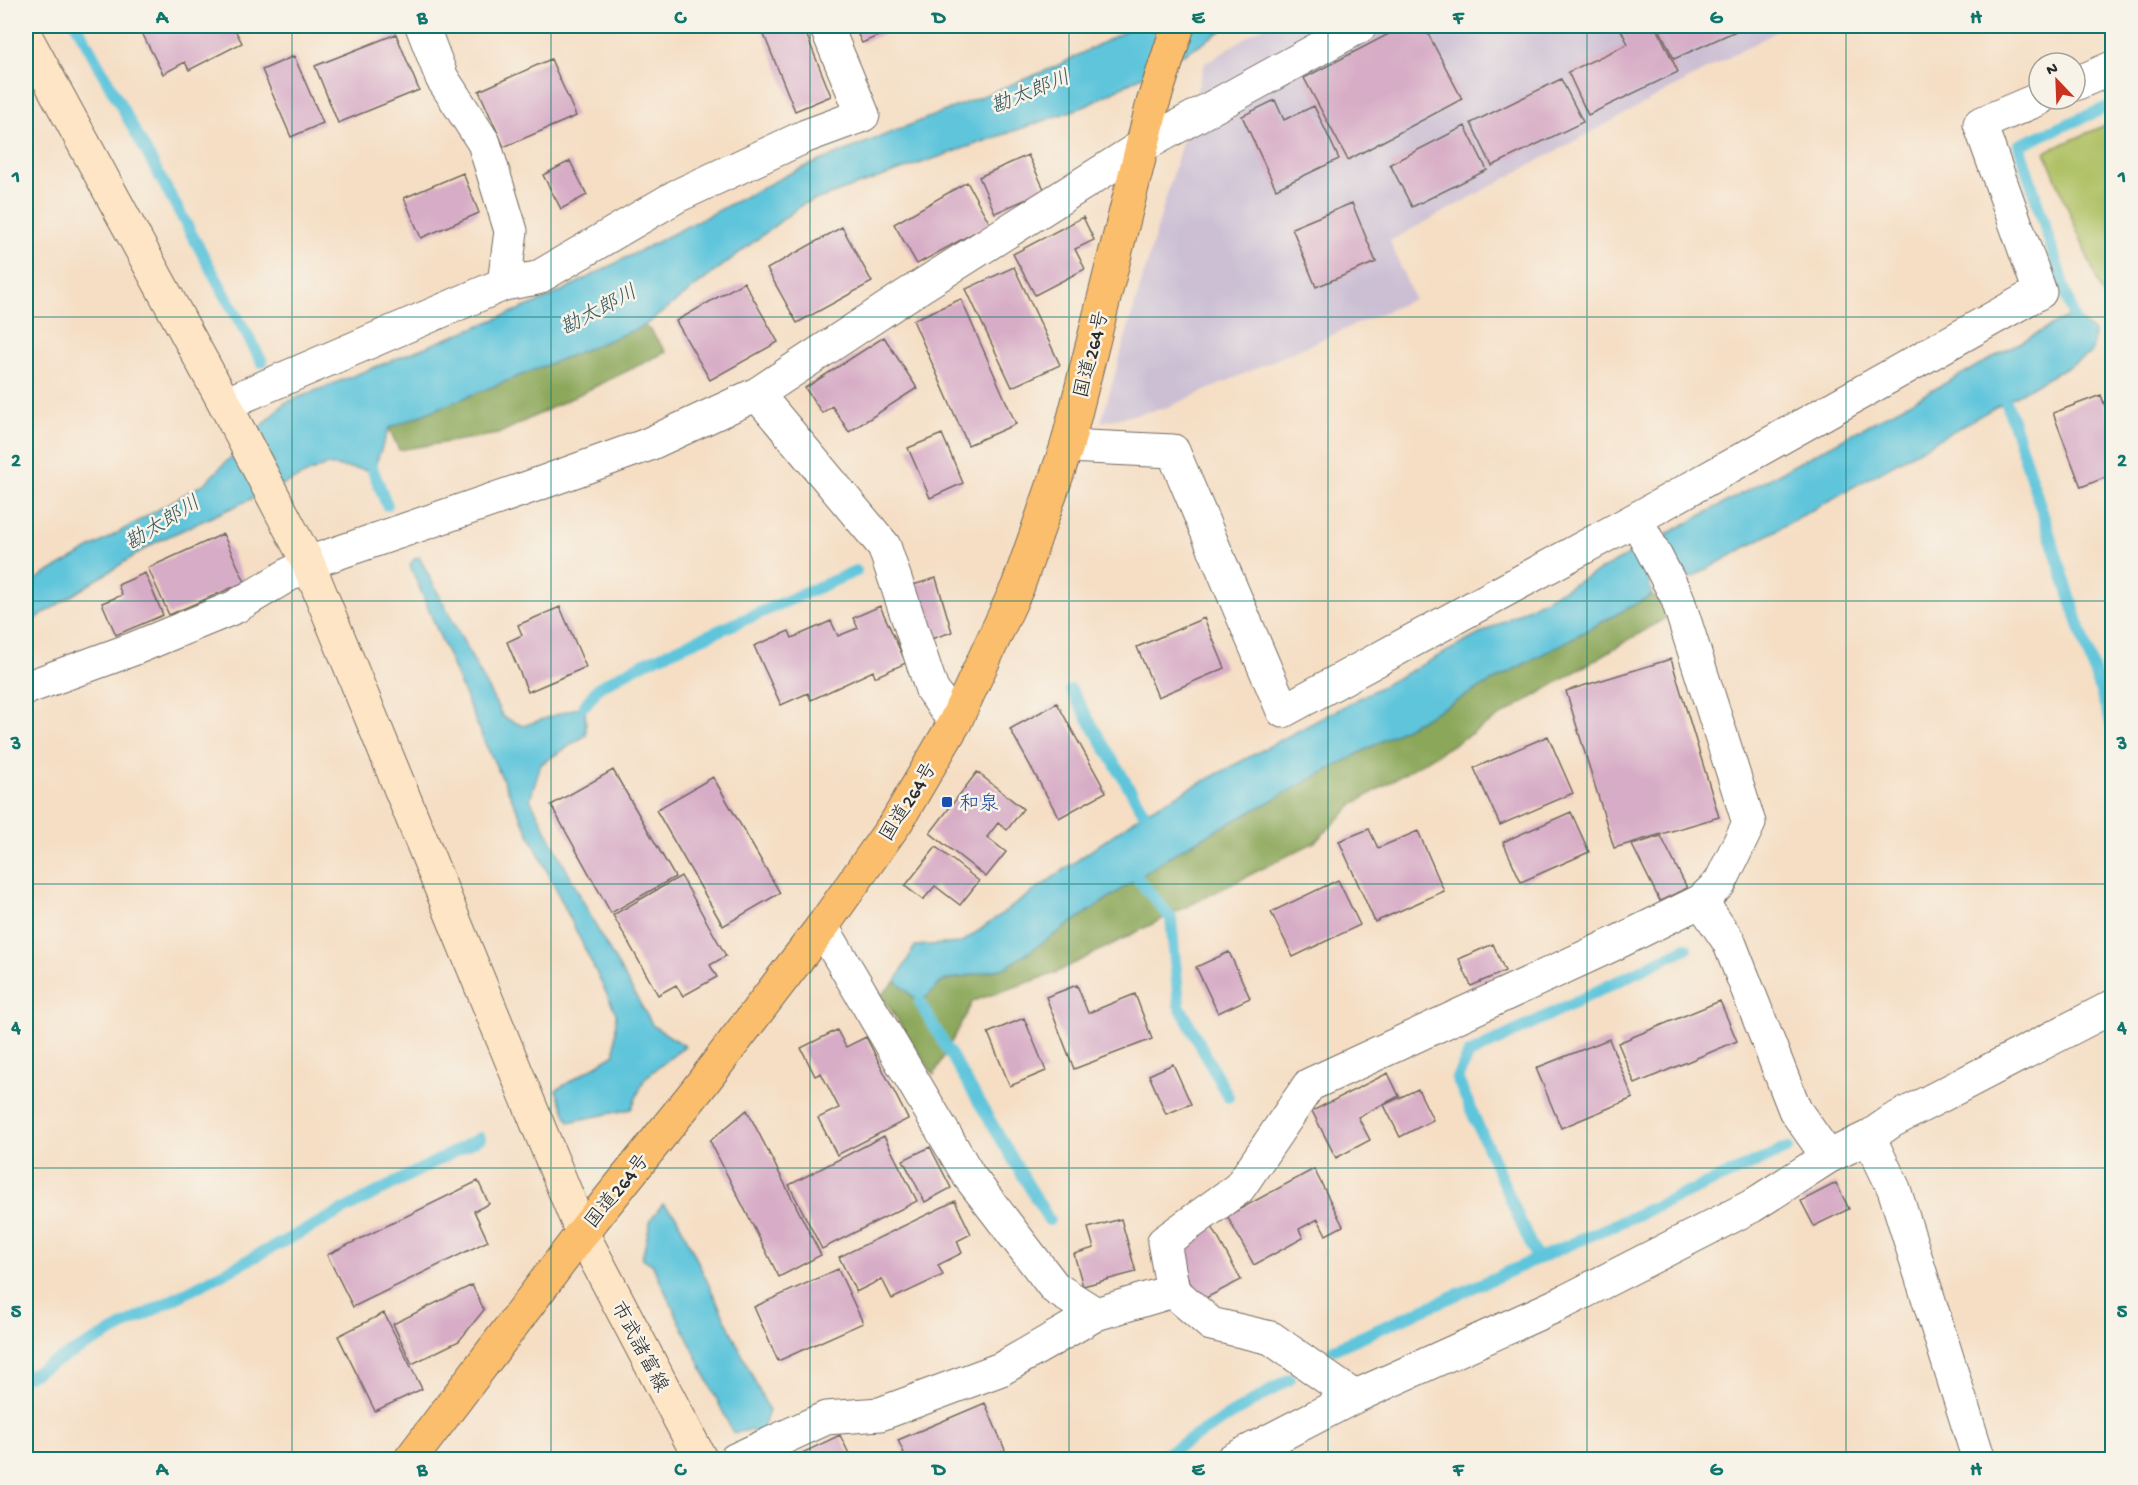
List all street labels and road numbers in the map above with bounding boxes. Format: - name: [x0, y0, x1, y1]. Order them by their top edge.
- street label: 国道264号: [1070, 308, 1115, 401]
- street label: 国道264号: [876, 758, 943, 847]
- street label: 国道264号: [581, 1150, 656, 1234]
- street label: 市武諸富線: [604, 1297, 673, 1397]

